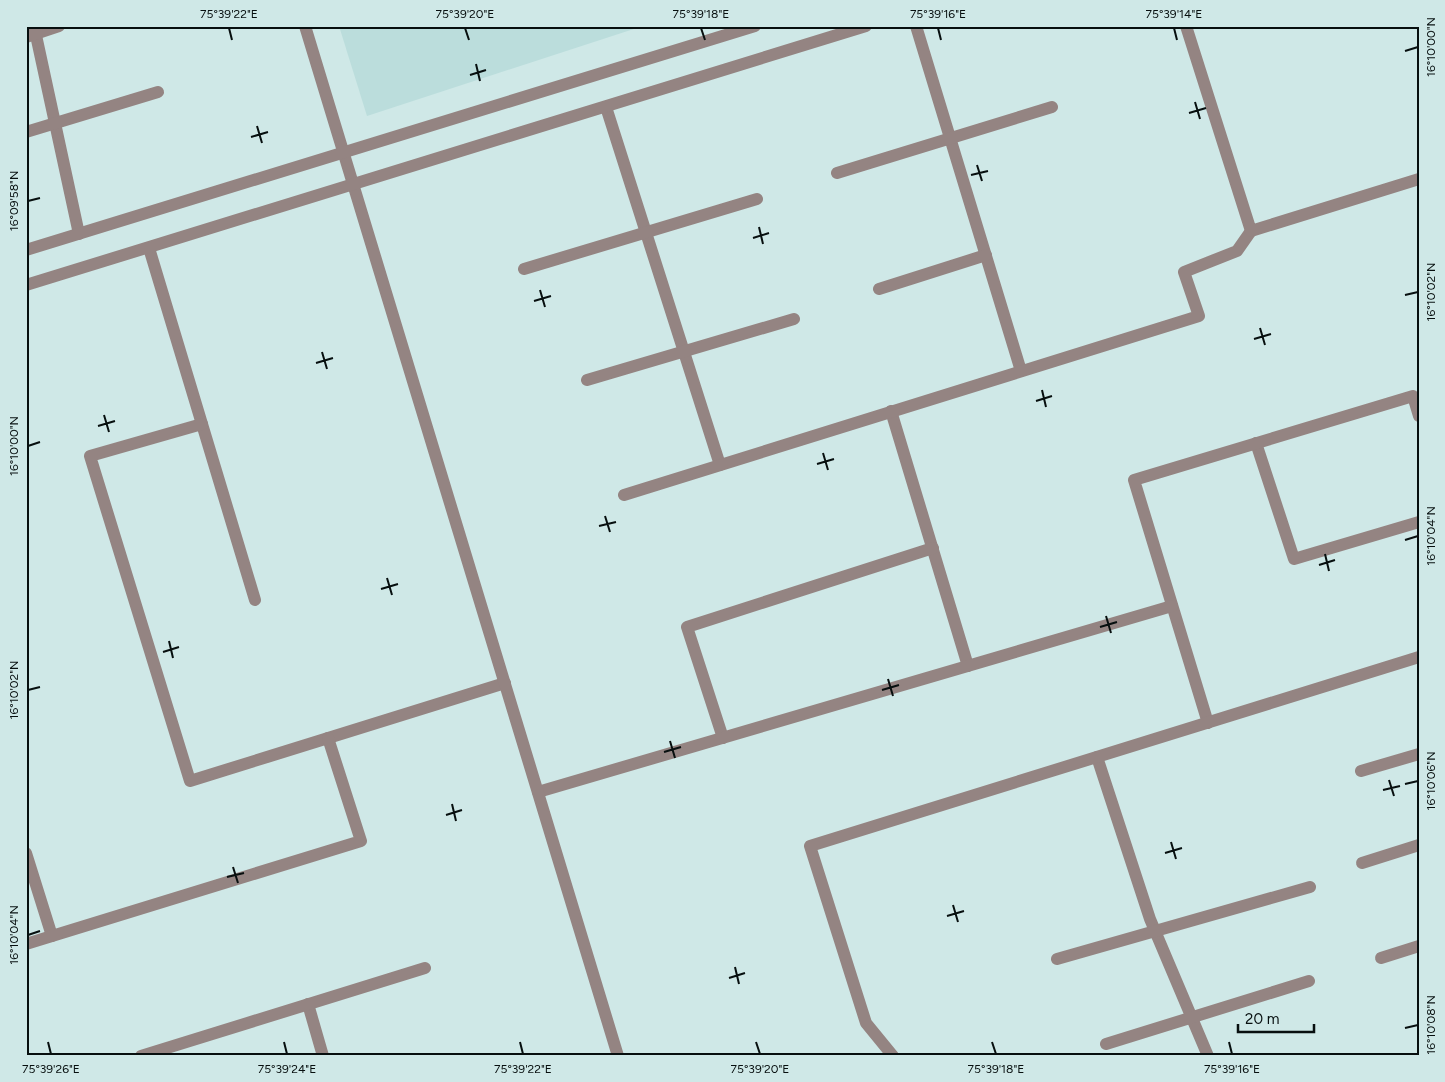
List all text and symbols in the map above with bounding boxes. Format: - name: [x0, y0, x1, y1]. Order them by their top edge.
- text: 75°39'22"E: [200, 7, 258, 21]
- text: 75°39'20"E: [436, 7, 494, 21]
- text: 75°39'18"E: [673, 7, 729, 21]
- text: 75°39'16"E: [910, 7, 966, 21]
- text: 75°39'14"E: [1146, 7, 1202, 21]
- text: 16°10'00"N: [1424, 17, 1438, 77]
- text: 16°09'58"N: [7, 171, 21, 231]
- text: 16°10'02"N: [1424, 263, 1438, 321]
- text: 16°10'00"N: [7, 416, 21, 476]
- text: 16°10'04"N: [1424, 506, 1438, 566]
- text: 16°10'02"N: [7, 661, 21, 719]
- text: 16°10'06"N: [1424, 752, 1438, 810]
- text: 16°10'04"N: [7, 905, 21, 965]
- text: 16°10'08"N: [1424, 995, 1438, 1055]
- scale bar: [1238, 1002, 1314, 1034]
- text: 20 m: [1245, 1010, 1279, 1028]
- text: 75°39'26"E: [22, 1062, 80, 1076]
- text: 75°39'24"E: [258, 1062, 316, 1076]
- text: 75°39'22"E: [494, 1062, 552, 1076]
- text: 75°39'20"E: [731, 1062, 789, 1076]
- text: 75°39'18"E: [968, 1062, 1024, 1076]
- text: 75°39'16"E: [1204, 1062, 1260, 1076]

